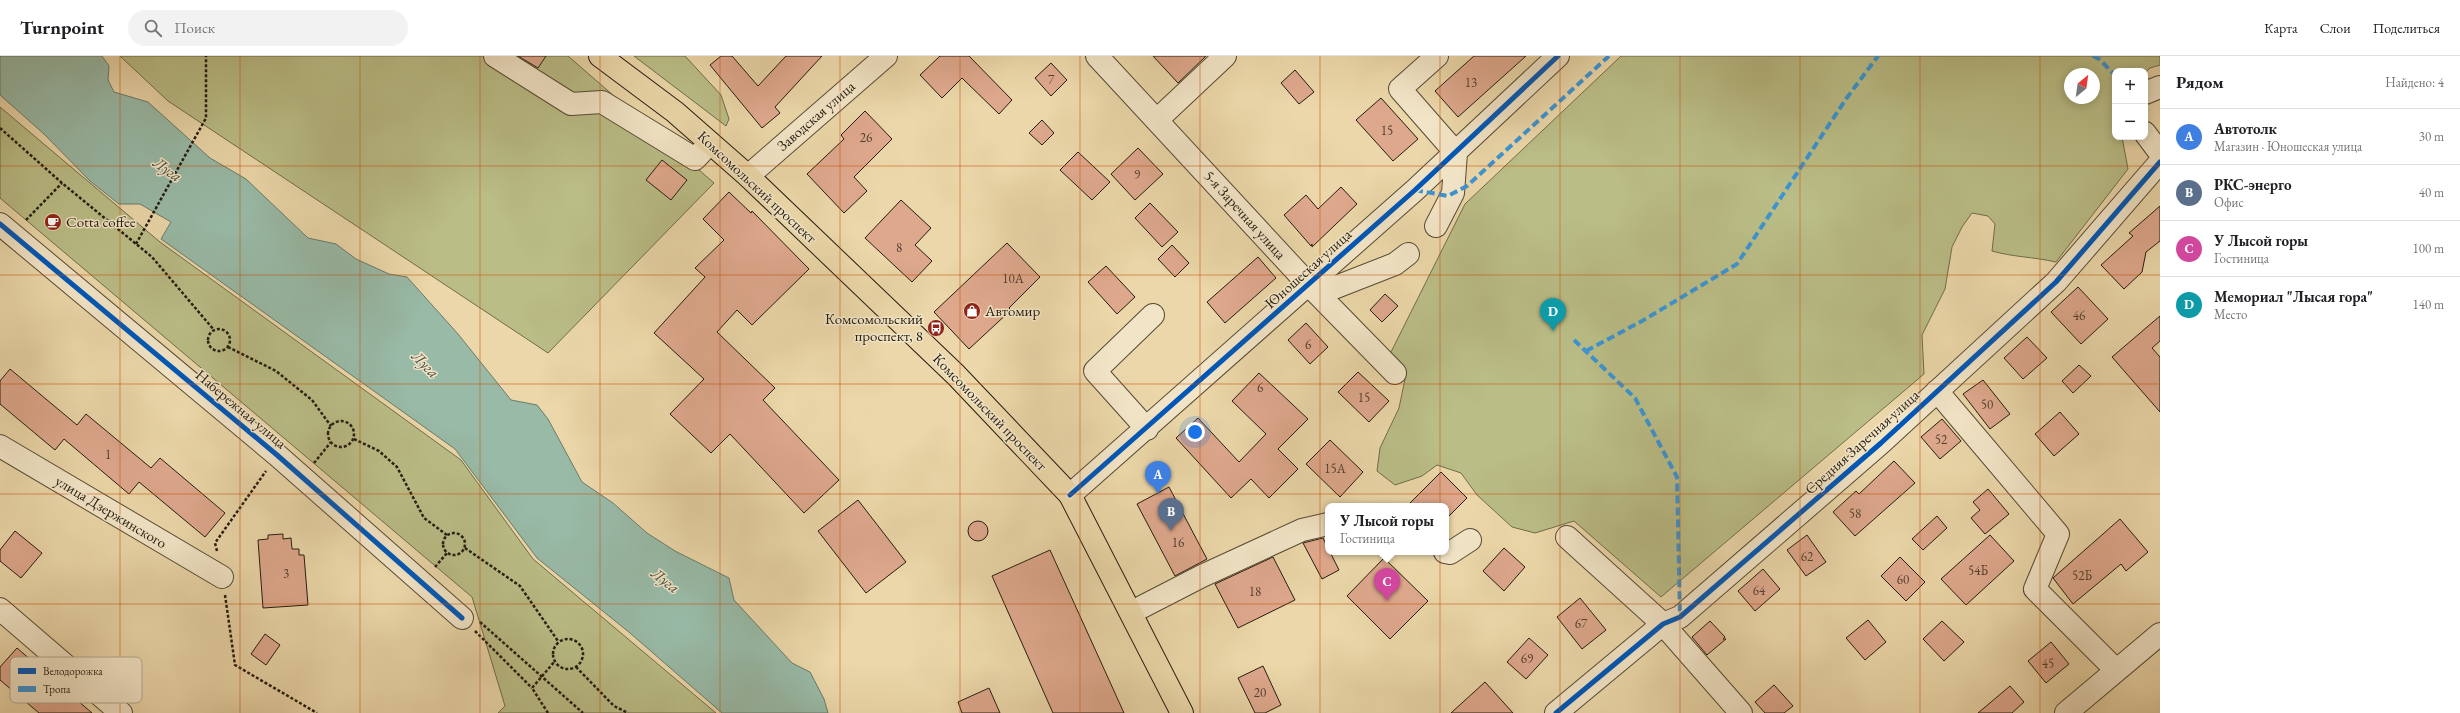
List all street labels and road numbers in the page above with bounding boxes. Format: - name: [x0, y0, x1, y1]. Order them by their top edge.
- street label: Заводская улица: [773, 76, 859, 155]
- street label: Комсомольский проспект: [694, 126, 821, 247]
- street label: 5-я Заречная улица: [1200, 166, 1290, 263]
- street label: Юношеская улица: [1260, 225, 1355, 313]
- street label: Комсомольский проспект: [929, 349, 1051, 474]
- street label: Набережная улица: [192, 365, 291, 452]
- street label: Средняя Заречная улица: [1800, 385, 1923, 498]
- street label: улица Дзержинского: [52, 471, 170, 552]

